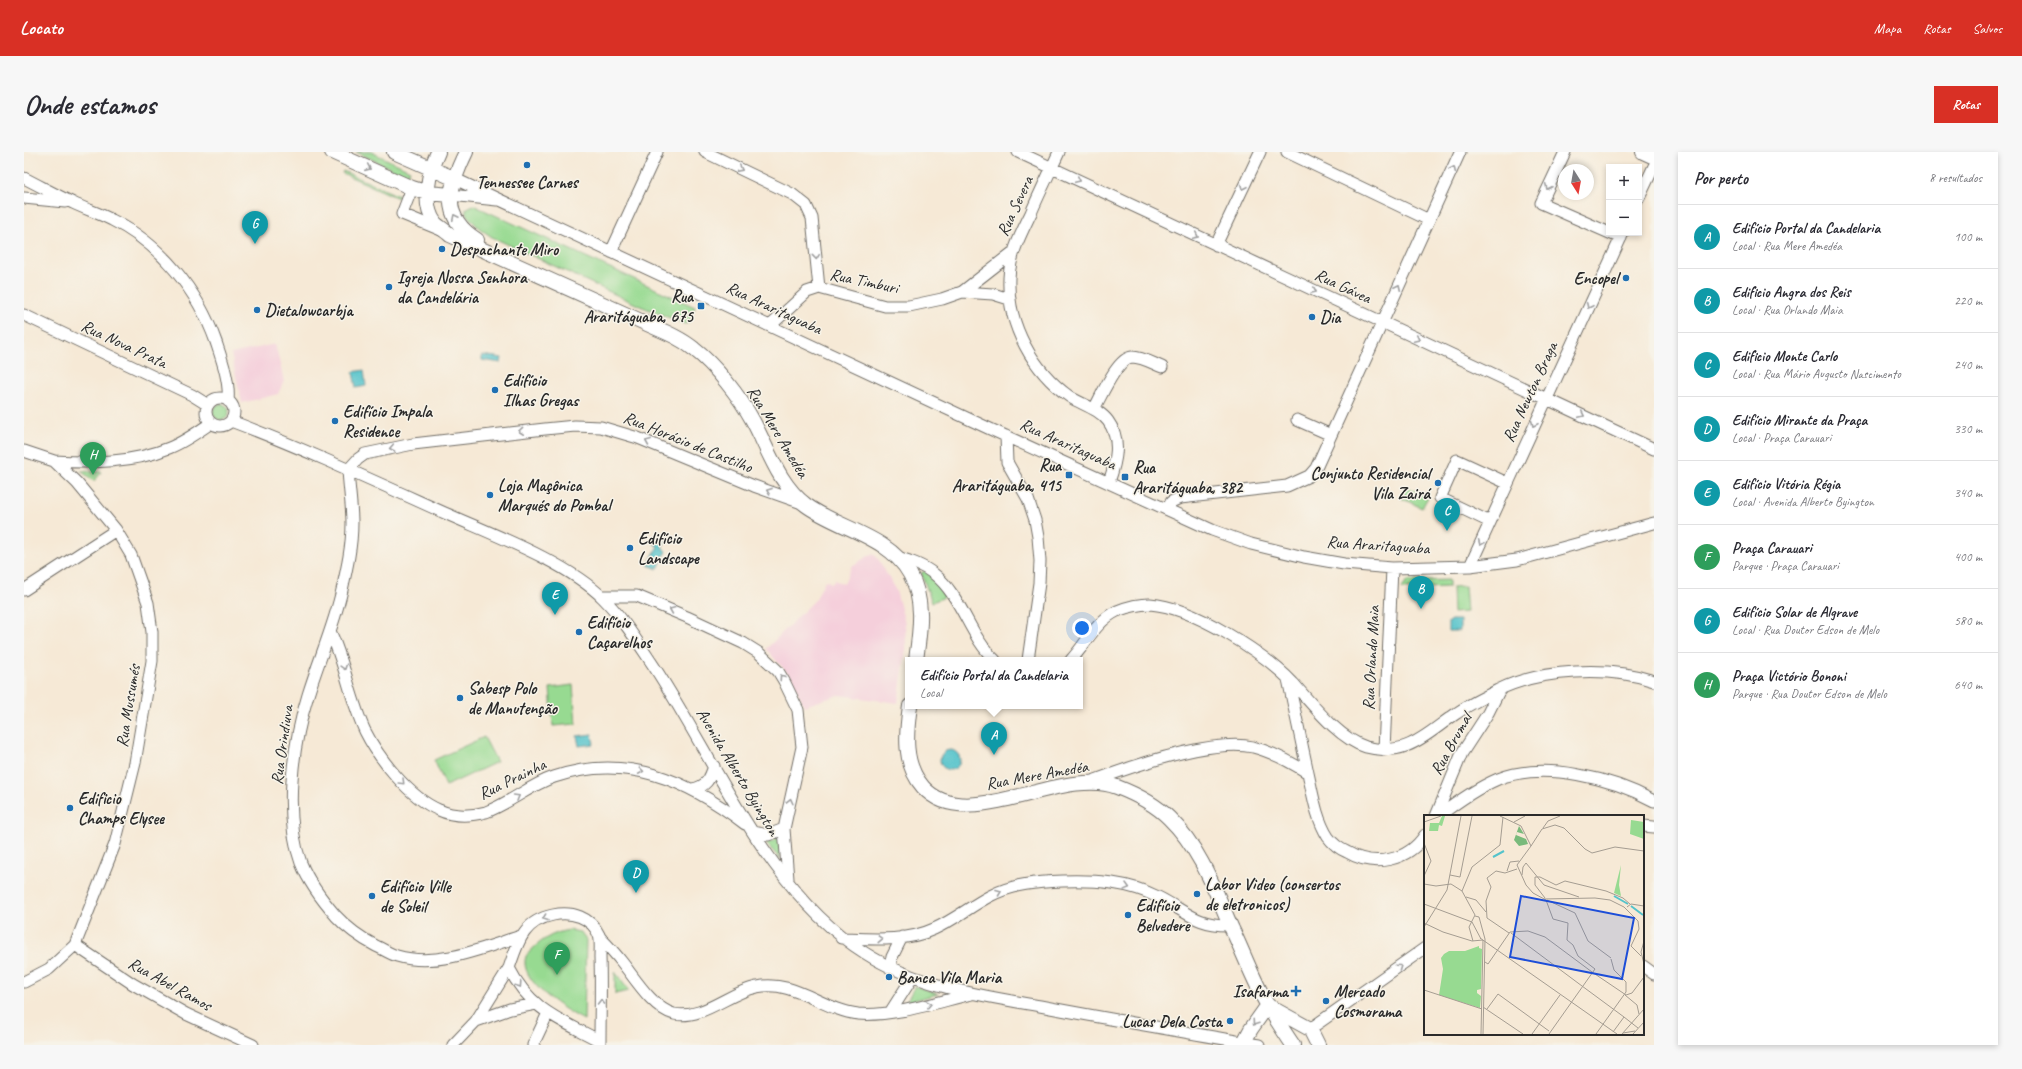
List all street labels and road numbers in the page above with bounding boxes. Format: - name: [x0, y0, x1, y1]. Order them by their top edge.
- street label: Rua Severa: [992, 172, 1038, 239]
- street label: Rua Timburi: [828, 264, 902, 299]
- street label: Rua Gávea: [1312, 264, 1376, 309]
- street label: Rua Araritaguaba: [723, 277, 826, 340]
- street label: Rua Nova Prata: [78, 315, 172, 374]
- street label: Rua Newton Braga: [1498, 337, 1563, 445]
- street label: Rua Mere Amedéa: [742, 382, 814, 483]
- street label: Rua Horácio de Castilho: [620, 407, 756, 478]
- street label: Rua Araritaguaba: [1017, 413, 1120, 475]
- street label: Rua Araritaguaba: [1326, 531, 1431, 559]
- street label: Rua Orlando Maia: [1358, 604, 1384, 711]
- street label: Rua Mussumés: [111, 661, 145, 749]
- street label: Rua Orindiuva: [266, 702, 298, 786]
- street label: Avenida Alberto Byington: [692, 704, 785, 841]
- street label: Rua Brumal: [1425, 707, 1478, 779]
- street label: Rua Prainha: [475, 753, 550, 804]
- street label: Rua Mere Amedéa: [984, 755, 1091, 794]
- street label: Rua Abel Ramos: [125, 953, 217, 1017]

